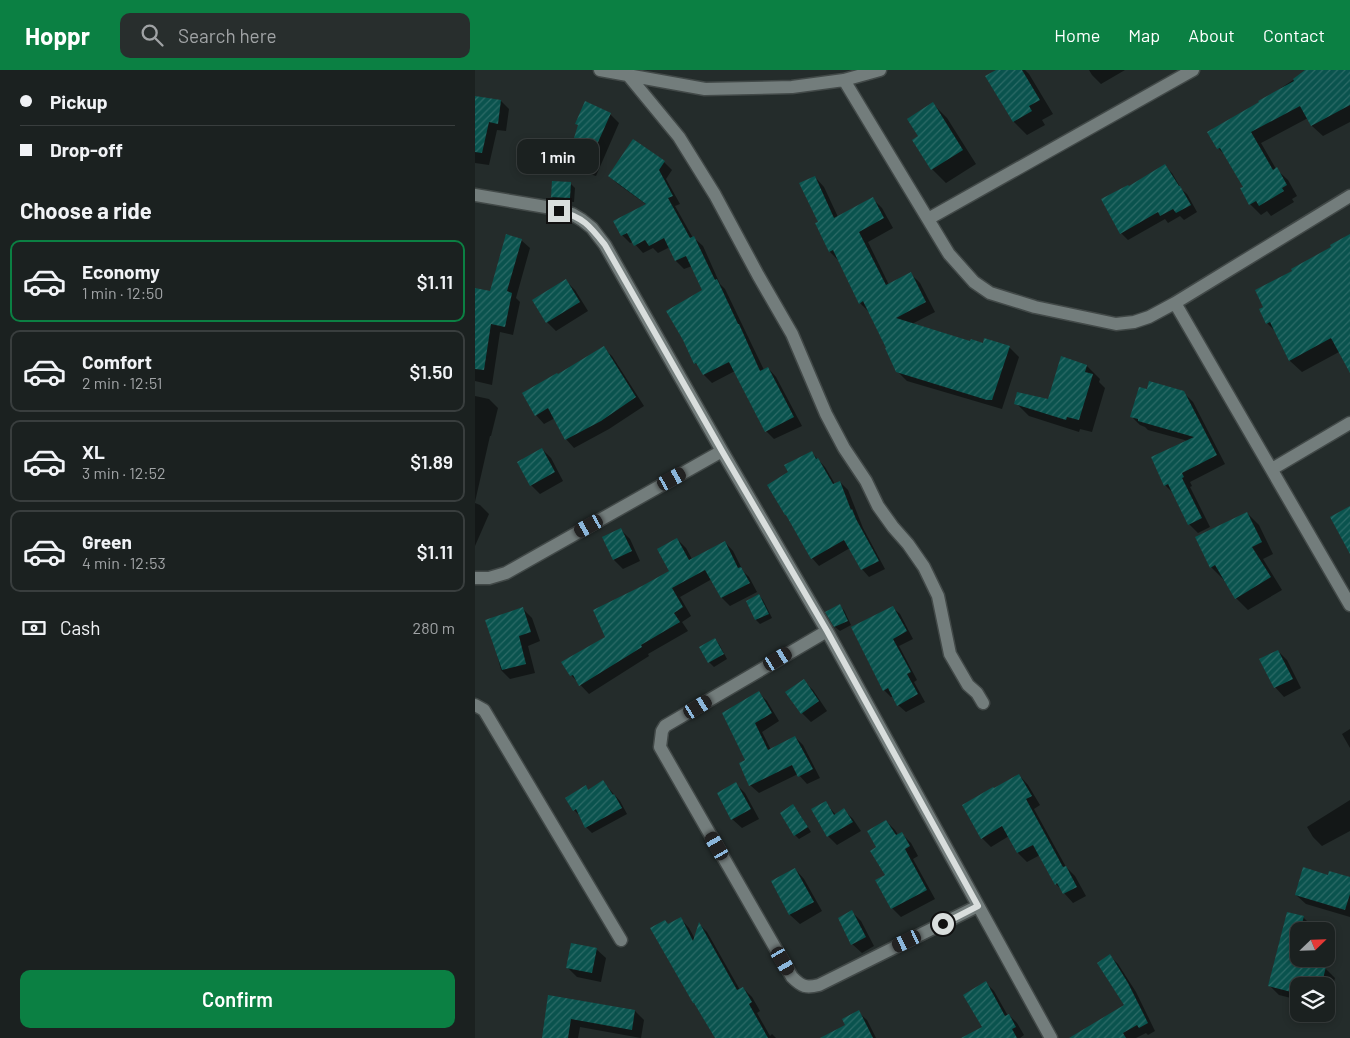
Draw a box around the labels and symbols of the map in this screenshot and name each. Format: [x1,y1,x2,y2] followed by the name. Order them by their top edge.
[518,138,600,174] callout: 1 min
[548,200,570,222] route end
[655,465,688,493] car
[572,512,605,540] car
[761,645,794,673] car
[681,693,714,721] car
[703,829,730,863] car
[932,913,954,935] route start
[1290,922,1335,968] north arrow
[890,928,923,954] car
[769,944,796,978] car

